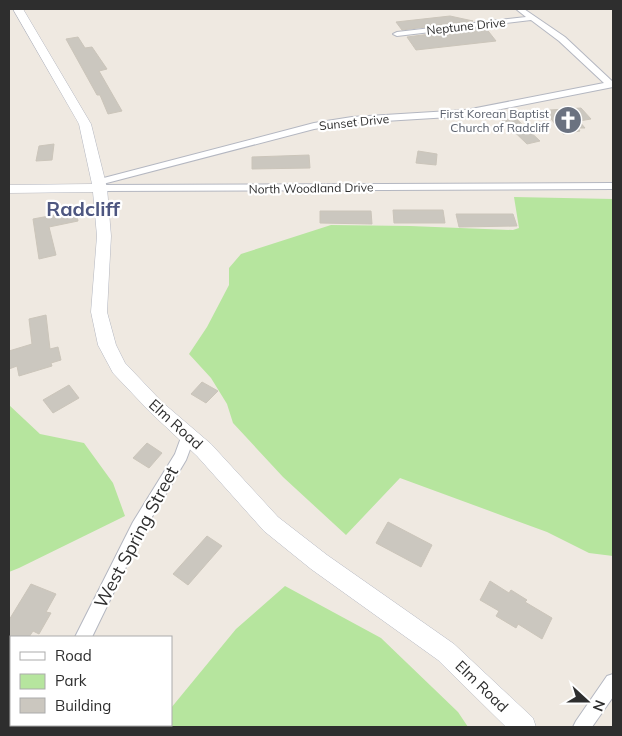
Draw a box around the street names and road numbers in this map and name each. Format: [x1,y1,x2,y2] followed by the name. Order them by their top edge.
[426,14,506,38] street label: Neptune Drive
[318,111,390,133] street label: Sunset Drive
[248,179,374,197] street label: North Woodland Drive
[145,395,207,453] street label: Elm Road
[89,462,183,612] street label: West Spring Street
[452,656,512,716] street label: Elm Road

